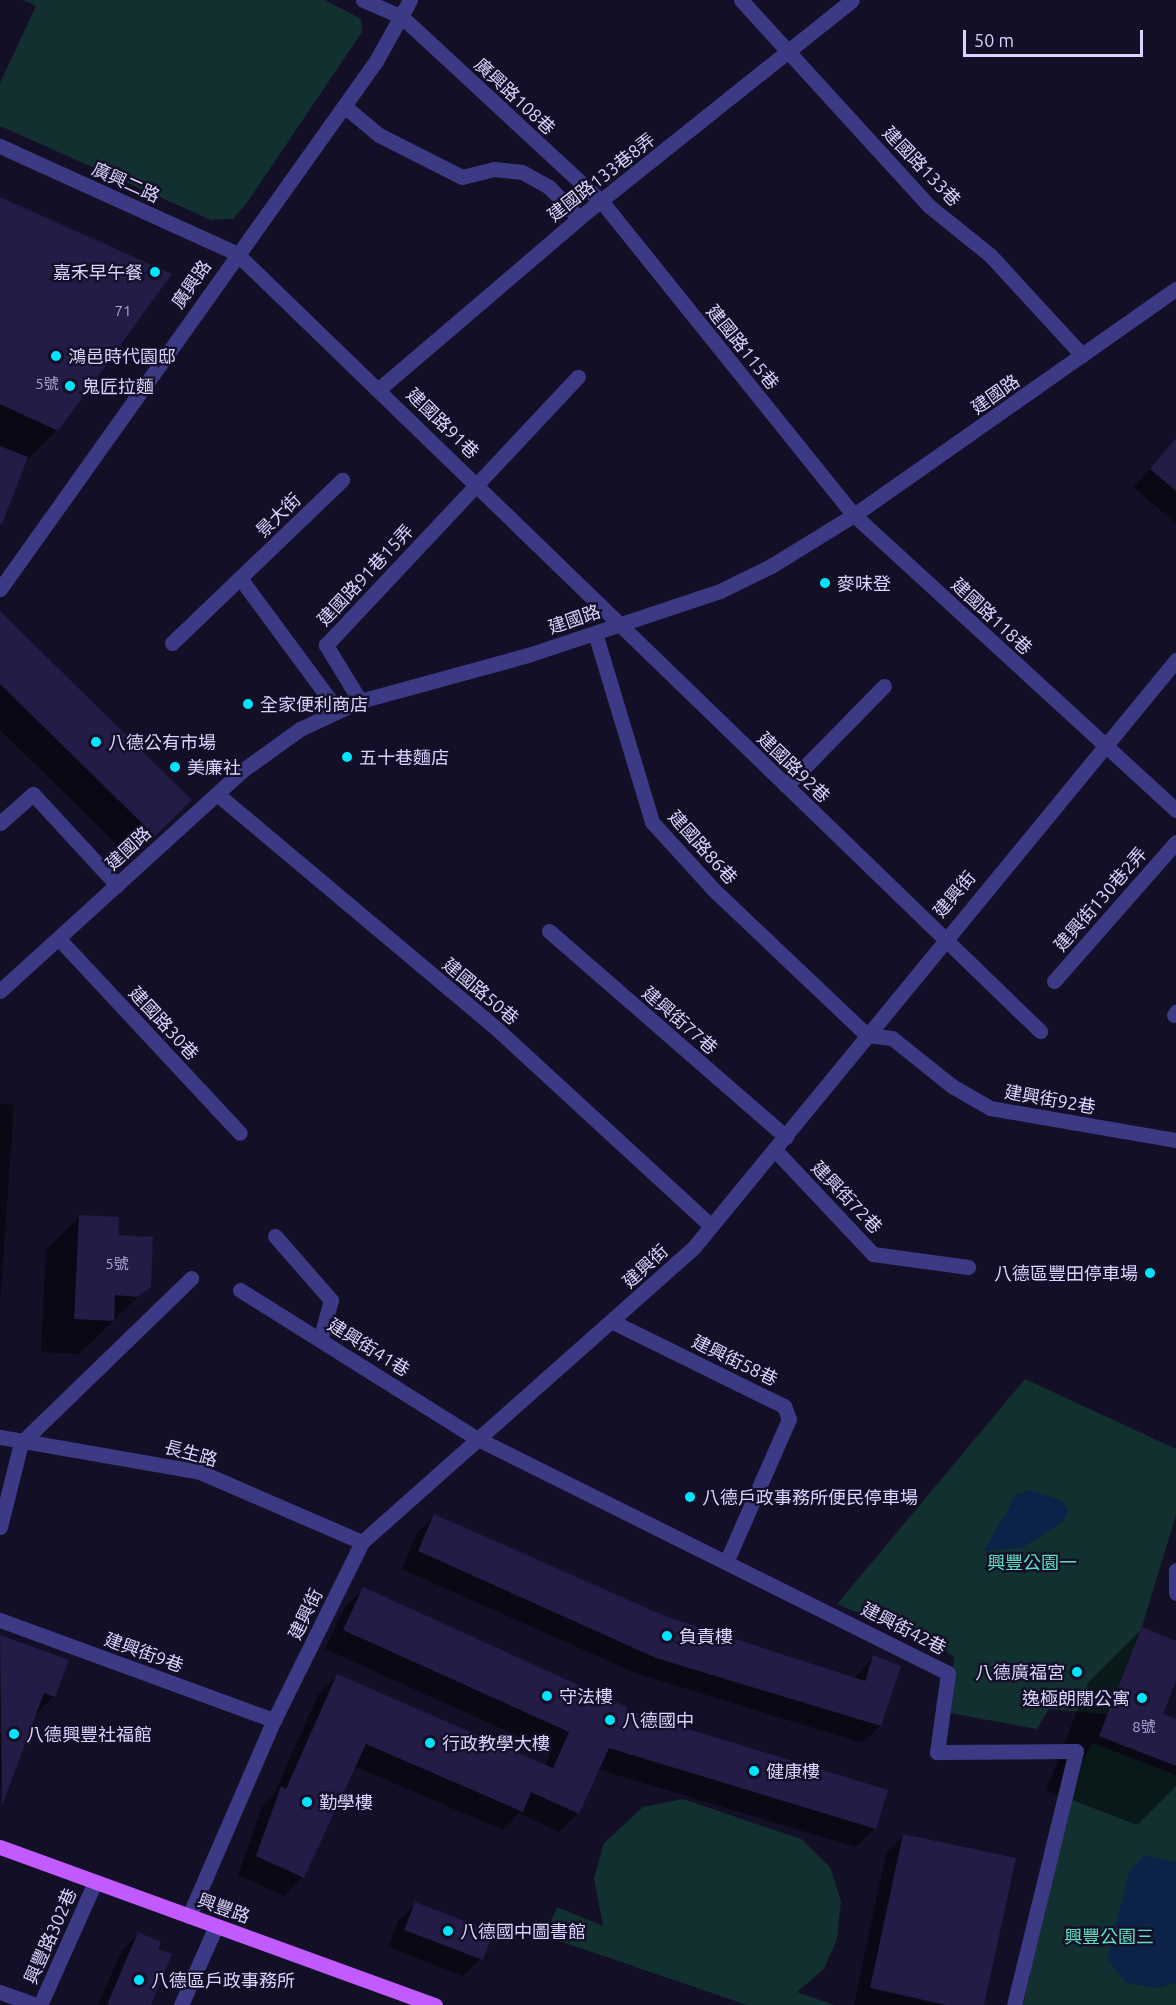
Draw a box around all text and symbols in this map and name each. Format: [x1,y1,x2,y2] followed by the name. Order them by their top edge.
[966,18,1146,56] scale bar
[974,30,1014,50] text: 50 m
[470,53,560,139] street label: 廣興路108巷
[879,122,965,210] street label: 建國路133巷
[543,128,659,226] street label: 建國路133巷8弄
[89,157,163,207] street label: 廣興二路
[167,256,215,312] street label: 廣興路
[53,261,143,283] place label: 嘉禾早午餐
[148,265,162,279] marker: 嘉禾早午餐
[702,300,784,394] street label: 建國路115巷
[115,302,131,320] house number: 71
[68,345,176,367] place label: 鴻邑時代園邸
[49,349,63,363] marker: 鴻邑時代園邸
[967,370,1023,418] street label: 建國路
[35,375,59,393] house number: 5號
[82,375,154,397] place label: 鬼匠拉麵
[63,379,77,393] marker: 鬼匠拉麵
[402,383,484,463] street label: 建國路91巷
[251,488,305,542] street label: 景大街
[313,520,417,630] street label: 建國路91巷15弄
[837,572,891,594] place label: 麥味登
[947,573,1037,659] street label: 建國路118巷
[818,576,832,590] marker: 麥味登
[545,600,603,638] street label: 建國路
[260,693,368,715] place label: 全家便利商店
[241,697,255,711] marker: 全家便利商店
[753,727,835,807] street label: 建國路92巷
[108,731,216,753] place label: 八德公有市場
[89,735,103,749] marker: 八德公有市場
[359,746,449,768] place label: 五十巷麵店
[340,750,354,764] marker: 五十巷麵店
[187,756,241,778] place label: 美廉社
[168,760,182,774] marker: 美廉社
[664,805,742,889] street label: 建國路86巷
[101,822,155,874] street label: 建國路
[1049,843,1151,955] street label: 建興街130巷2弄
[928,866,980,922] street label: 建興街
[439,953,523,1029] street label: 建國路50巷
[125,982,203,1064] street label: 建國路30巷
[638,982,722,1058] street label: 建興街77巷
[1003,1080,1097,1118] street label: 建興街92巷
[807,1156,887,1238] street label: 建興街72巷
[618,1240,672,1292] street label: 建興街
[105,1255,129,1273] house number: 5號
[994,1262,1138,1284] place label: 八德區豐田停車場
[1143,1266,1157,1280] marker: 八德區豐田停車場
[324,1313,414,1381] street label: 建興街41巷
[689,1330,781,1390] street label: 建興街58巷
[162,1436,220,1470] street label: 長生路
[702,1486,918,1508] place label: 八德戶政事務所便民停車場
[683,1490,697,1504] marker: 八德戶政事務所便民停車場
[987,1551,1077,1573] park label: 興豐公園一
[283,1585,327,1643] street label: 建興街
[858,1597,950,1659] street label: 建興街42巷
[679,1625,733,1647] place label: 負責樓
[102,1628,186,1676] street label: 建興街9巷
[660,1629,674,1643] marker: 負責樓
[975,1661,1065,1683] place label: 八德廣福宮
[1070,1665,1084,1679] marker: 八德廣福宮
[559,1685,613,1707] place label: 守法樓
[1022,1687,1130,1709] place label: 逸極朗闊公寓
[540,1689,554,1703] marker: 守法樓
[1135,1691,1149,1705] marker: 逸極朗闊公寓
[622,1709,694,1731] place label: 八德國中
[603,1713,617,1727] marker: 八德國中
[1132,1718,1156,1736] house number: 8號
[26,1723,152,1745] place label: 八德興豐社福館
[7,1727,21,1741] marker: 八德興豐社福館
[442,1732,550,1754] place label: 行政教學大樓
[423,1736,437,1750] marker: 行政教學大樓
[766,1760,820,1782] place label: 健康樓
[747,1764,761,1778] marker: 健康樓
[319,1791,373,1813] place label: 勤學樓
[300,1795,314,1809] marker: 勤學樓
[19,1885,81,1987] street label: 興豐路302巷
[195,1889,253,1927] street label: 興豐路
[460,1920,586,1942] place label: 八德國中圖書館
[441,1924,455,1938] marker: 八德國中圖書館
[1064,1925,1154,1947] park label: 興豐公園三
[151,1969,295,1991] place label: 八德區戶政事務所
[132,1973,146,1987] marker: 八德區戶政事務所

